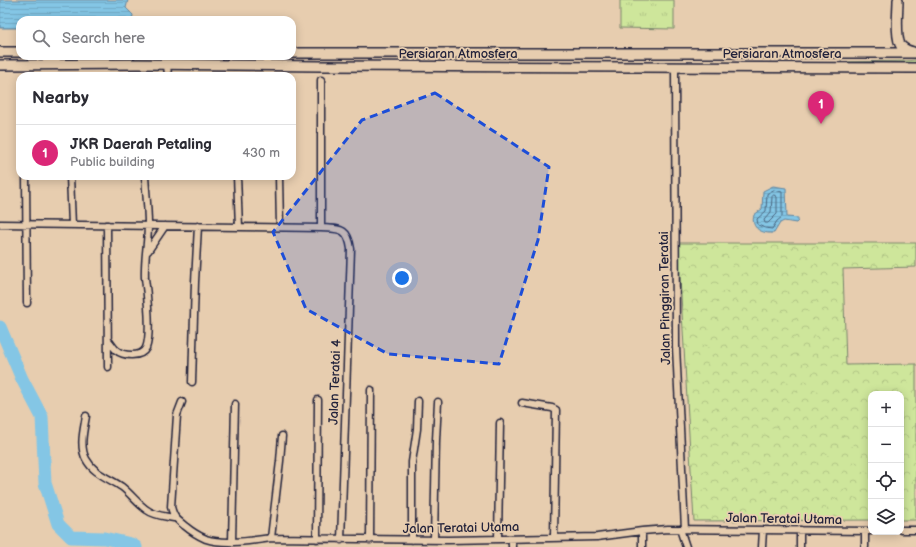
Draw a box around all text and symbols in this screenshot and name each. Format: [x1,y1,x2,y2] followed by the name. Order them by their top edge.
[16,16,296,60] search box
[30,27,52,49] icon: search
[62,29,145,48] text: Search here
[398,46,518,62] street label: Persiaran Atmosfera
[722,46,842,62] street label: Persiaran Atmosfera
[32,88,89,108] text: Nearby
[808,91,834,124] pin: 1
[70,135,212,154] text: JKR Daerah Petaling
[42,145,48,161] text: 1
[242,145,280,161] text: 430 m
[70,154,155,170] text: Public building
[656,231,674,365] street label: Jalan Pinggiran Teratai
[392,268,412,288] your location
[326,339,344,425] street label: Jalan Teratai 4
[868,391,904,535] map controls
[868,391,904,427] button: +
[868,427,904,463] button: −
[868,463,904,499] button: locate
[868,499,904,535] button: layers
[726,510,842,528] street label: Jalan Teratai Utama
[403,519,519,537] street label: Jalan Teratai Utama

